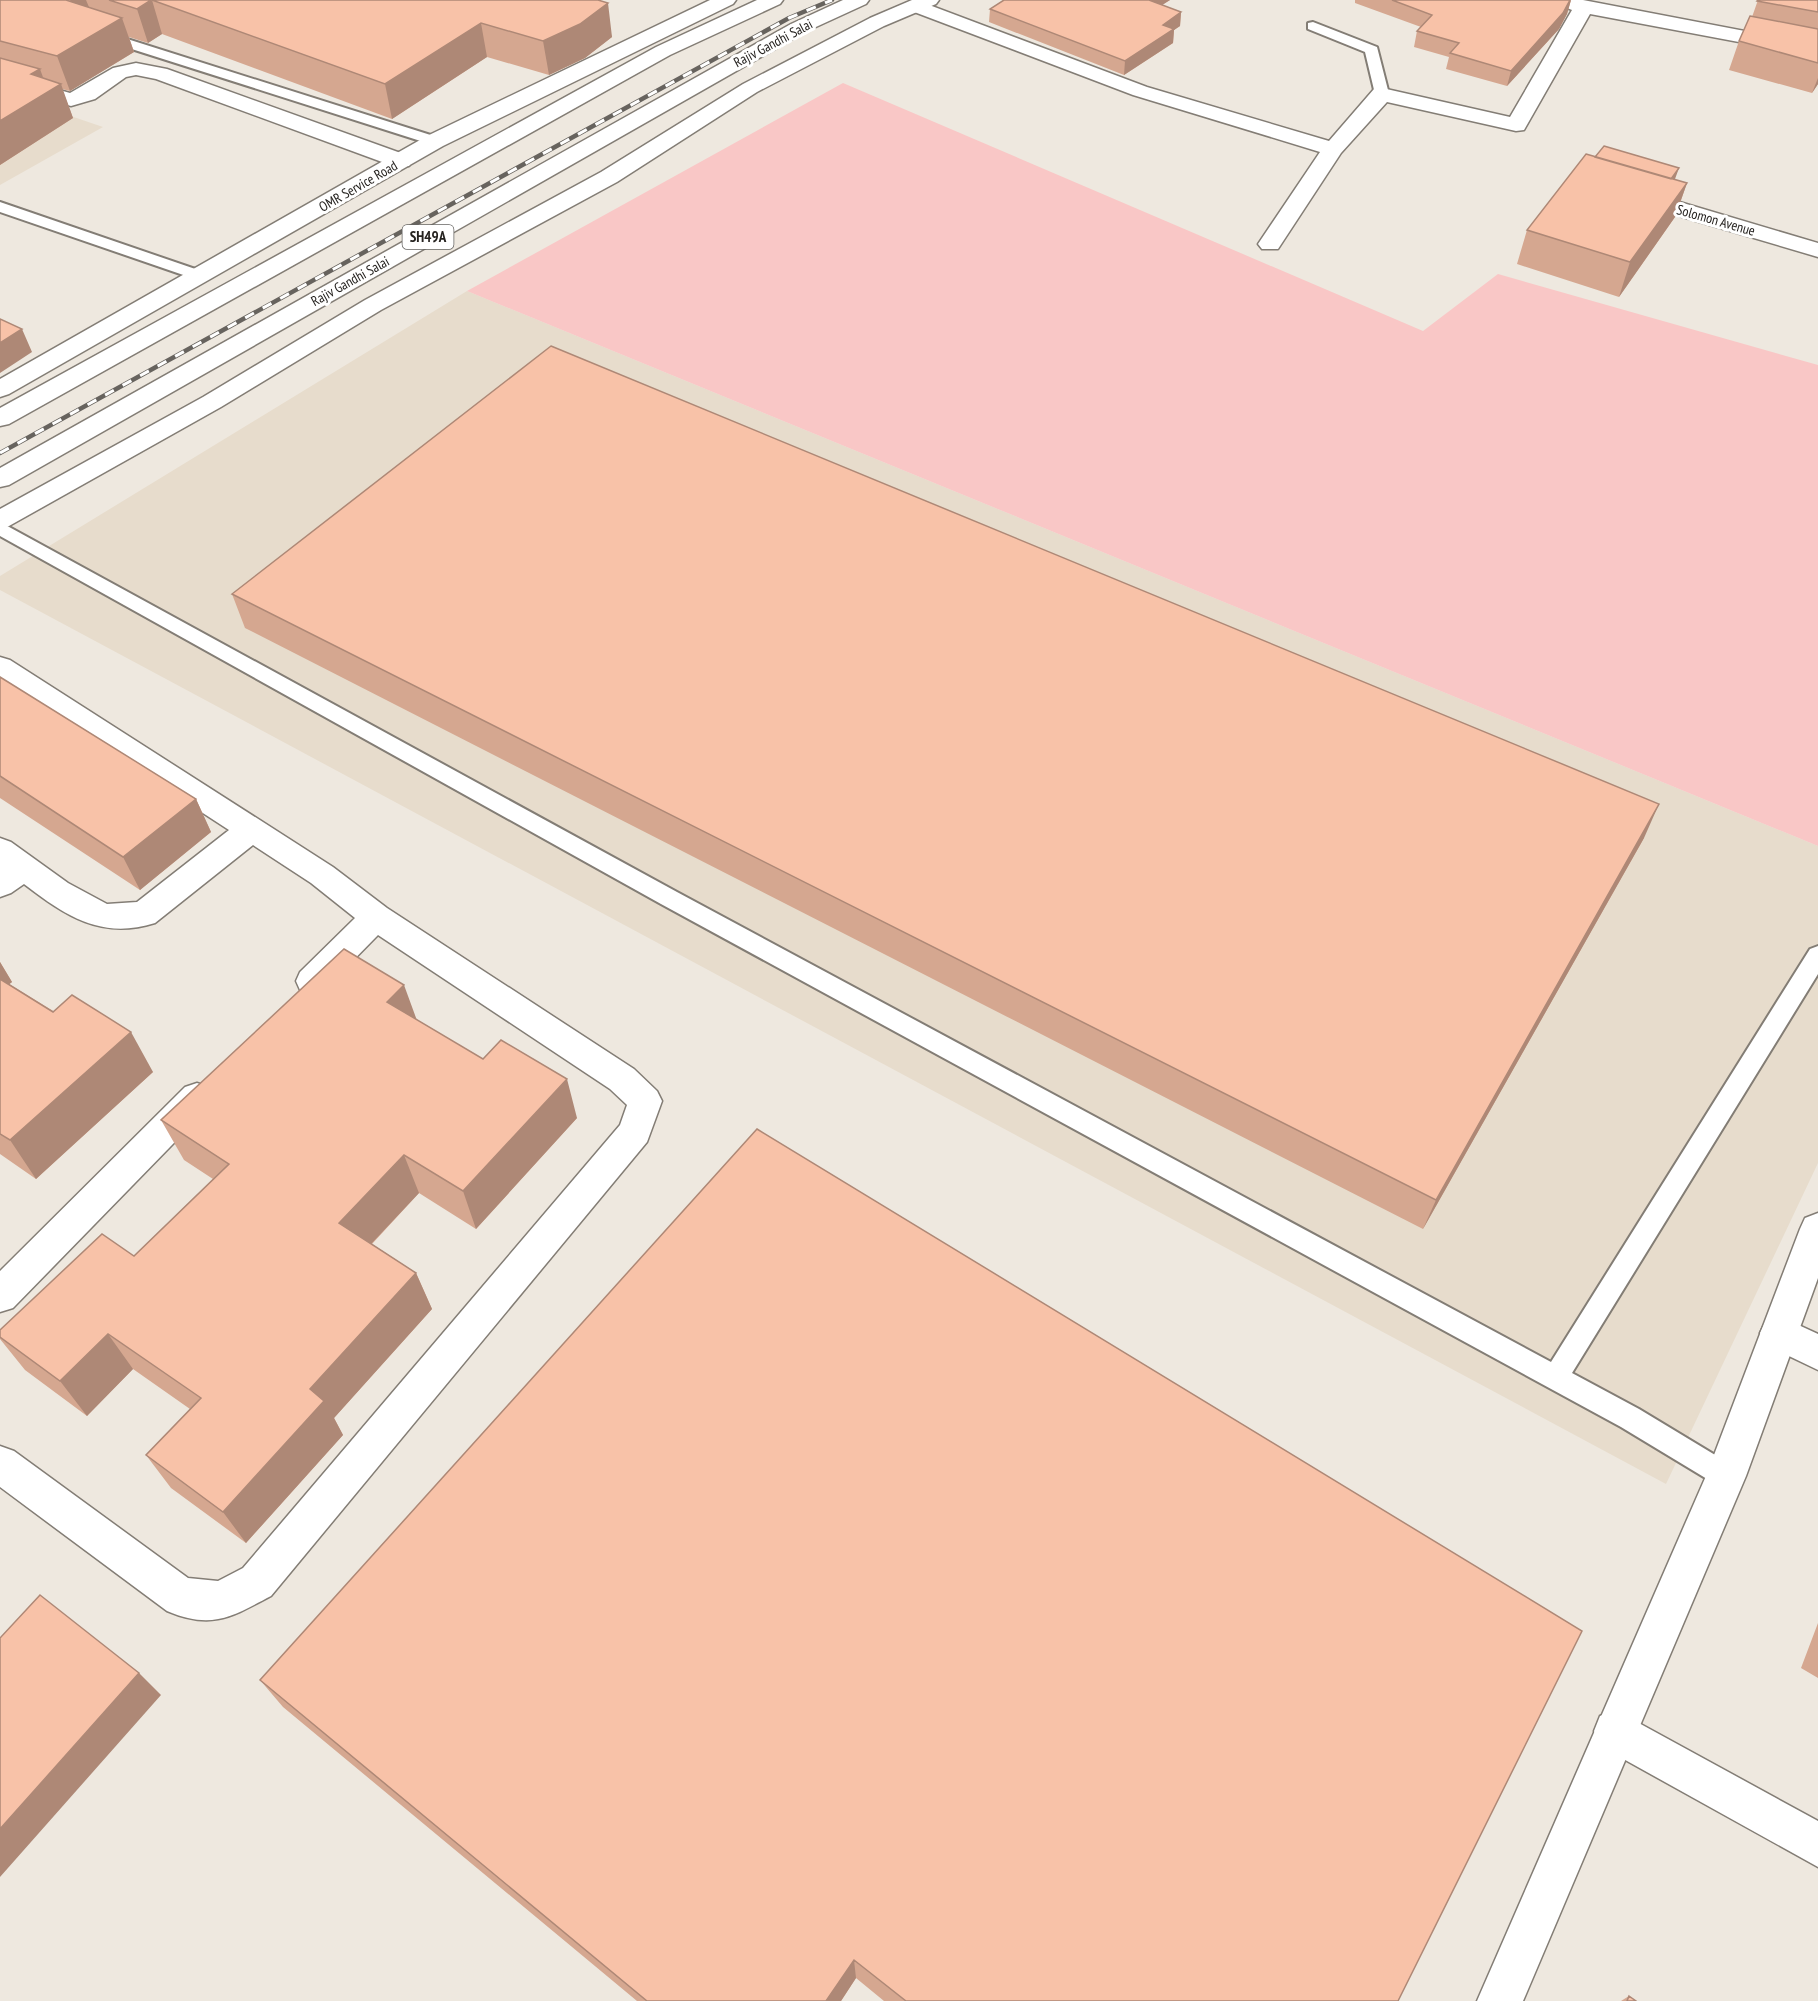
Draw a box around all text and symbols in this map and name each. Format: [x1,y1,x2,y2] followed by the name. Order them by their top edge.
[730,15,816,71] street label: Rajiv Gandhi Salai
[315,156,401,216] street label: OMR Service Road
[1675,200,1757,240] street label: Solomon Avenue
[402,225,454,249] road number: SH49A
[308,252,392,310] street label: Rajiv Gandhi Salai

